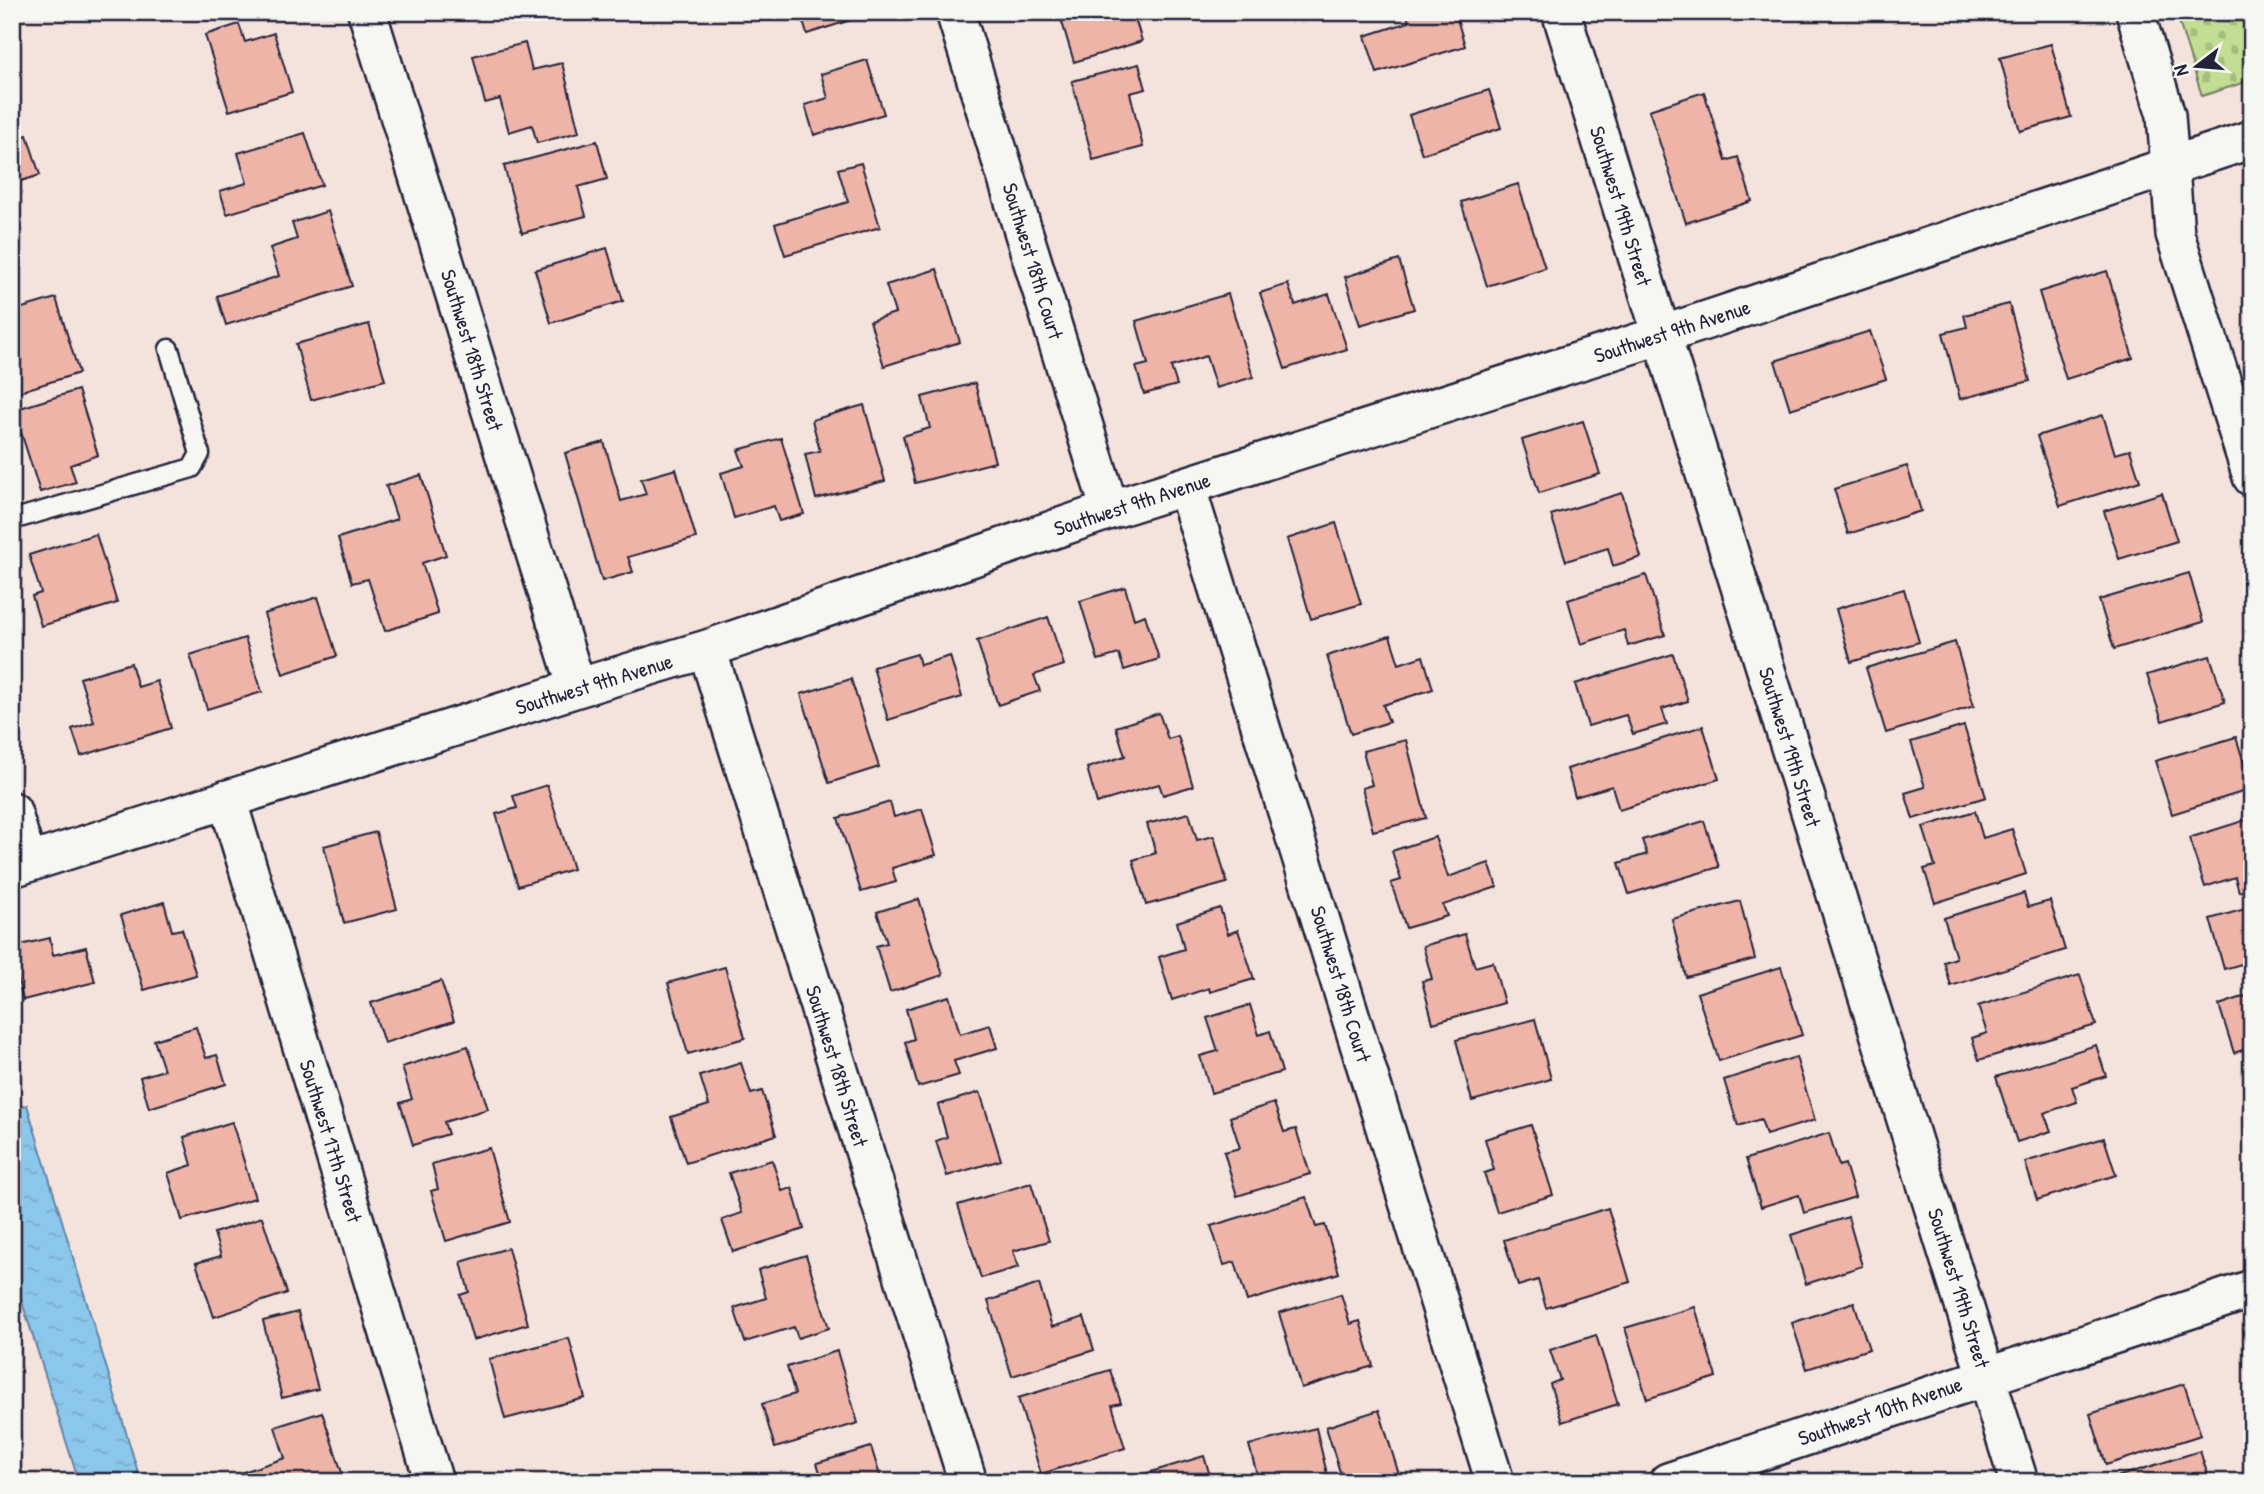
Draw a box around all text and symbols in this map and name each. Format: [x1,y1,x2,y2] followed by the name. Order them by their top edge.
[2162,32,2232,102] north arrow
[2167,62,2195,79] text: N
[1583,122,1659,290] street label: Southwest 19th Street
[995,179,1071,343] street label: Southwest 18th Court
[434,266,511,435] street label: Southwest 18th Street
[1590,292,1754,370] street label: Southwest 9th Avenue
[1050,465,1214,543] street label: Southwest 9th Avenue
[512,646,676,722] street label: Southwest 9th Avenue
[1752,663,1828,831] street label: Southwest 19th Street
[1303,902,1379,1066] street label: Southwest 18th Court
[799,982,876,1151] street label: Southwest 18th Street
[292,1056,370,1227] street label: Southwest 17th Street
[1921,1204,1997,1372] street label: Southwest 19th Street
[1794,1369,1966,1453] street label: Southwest 10th Avenue

